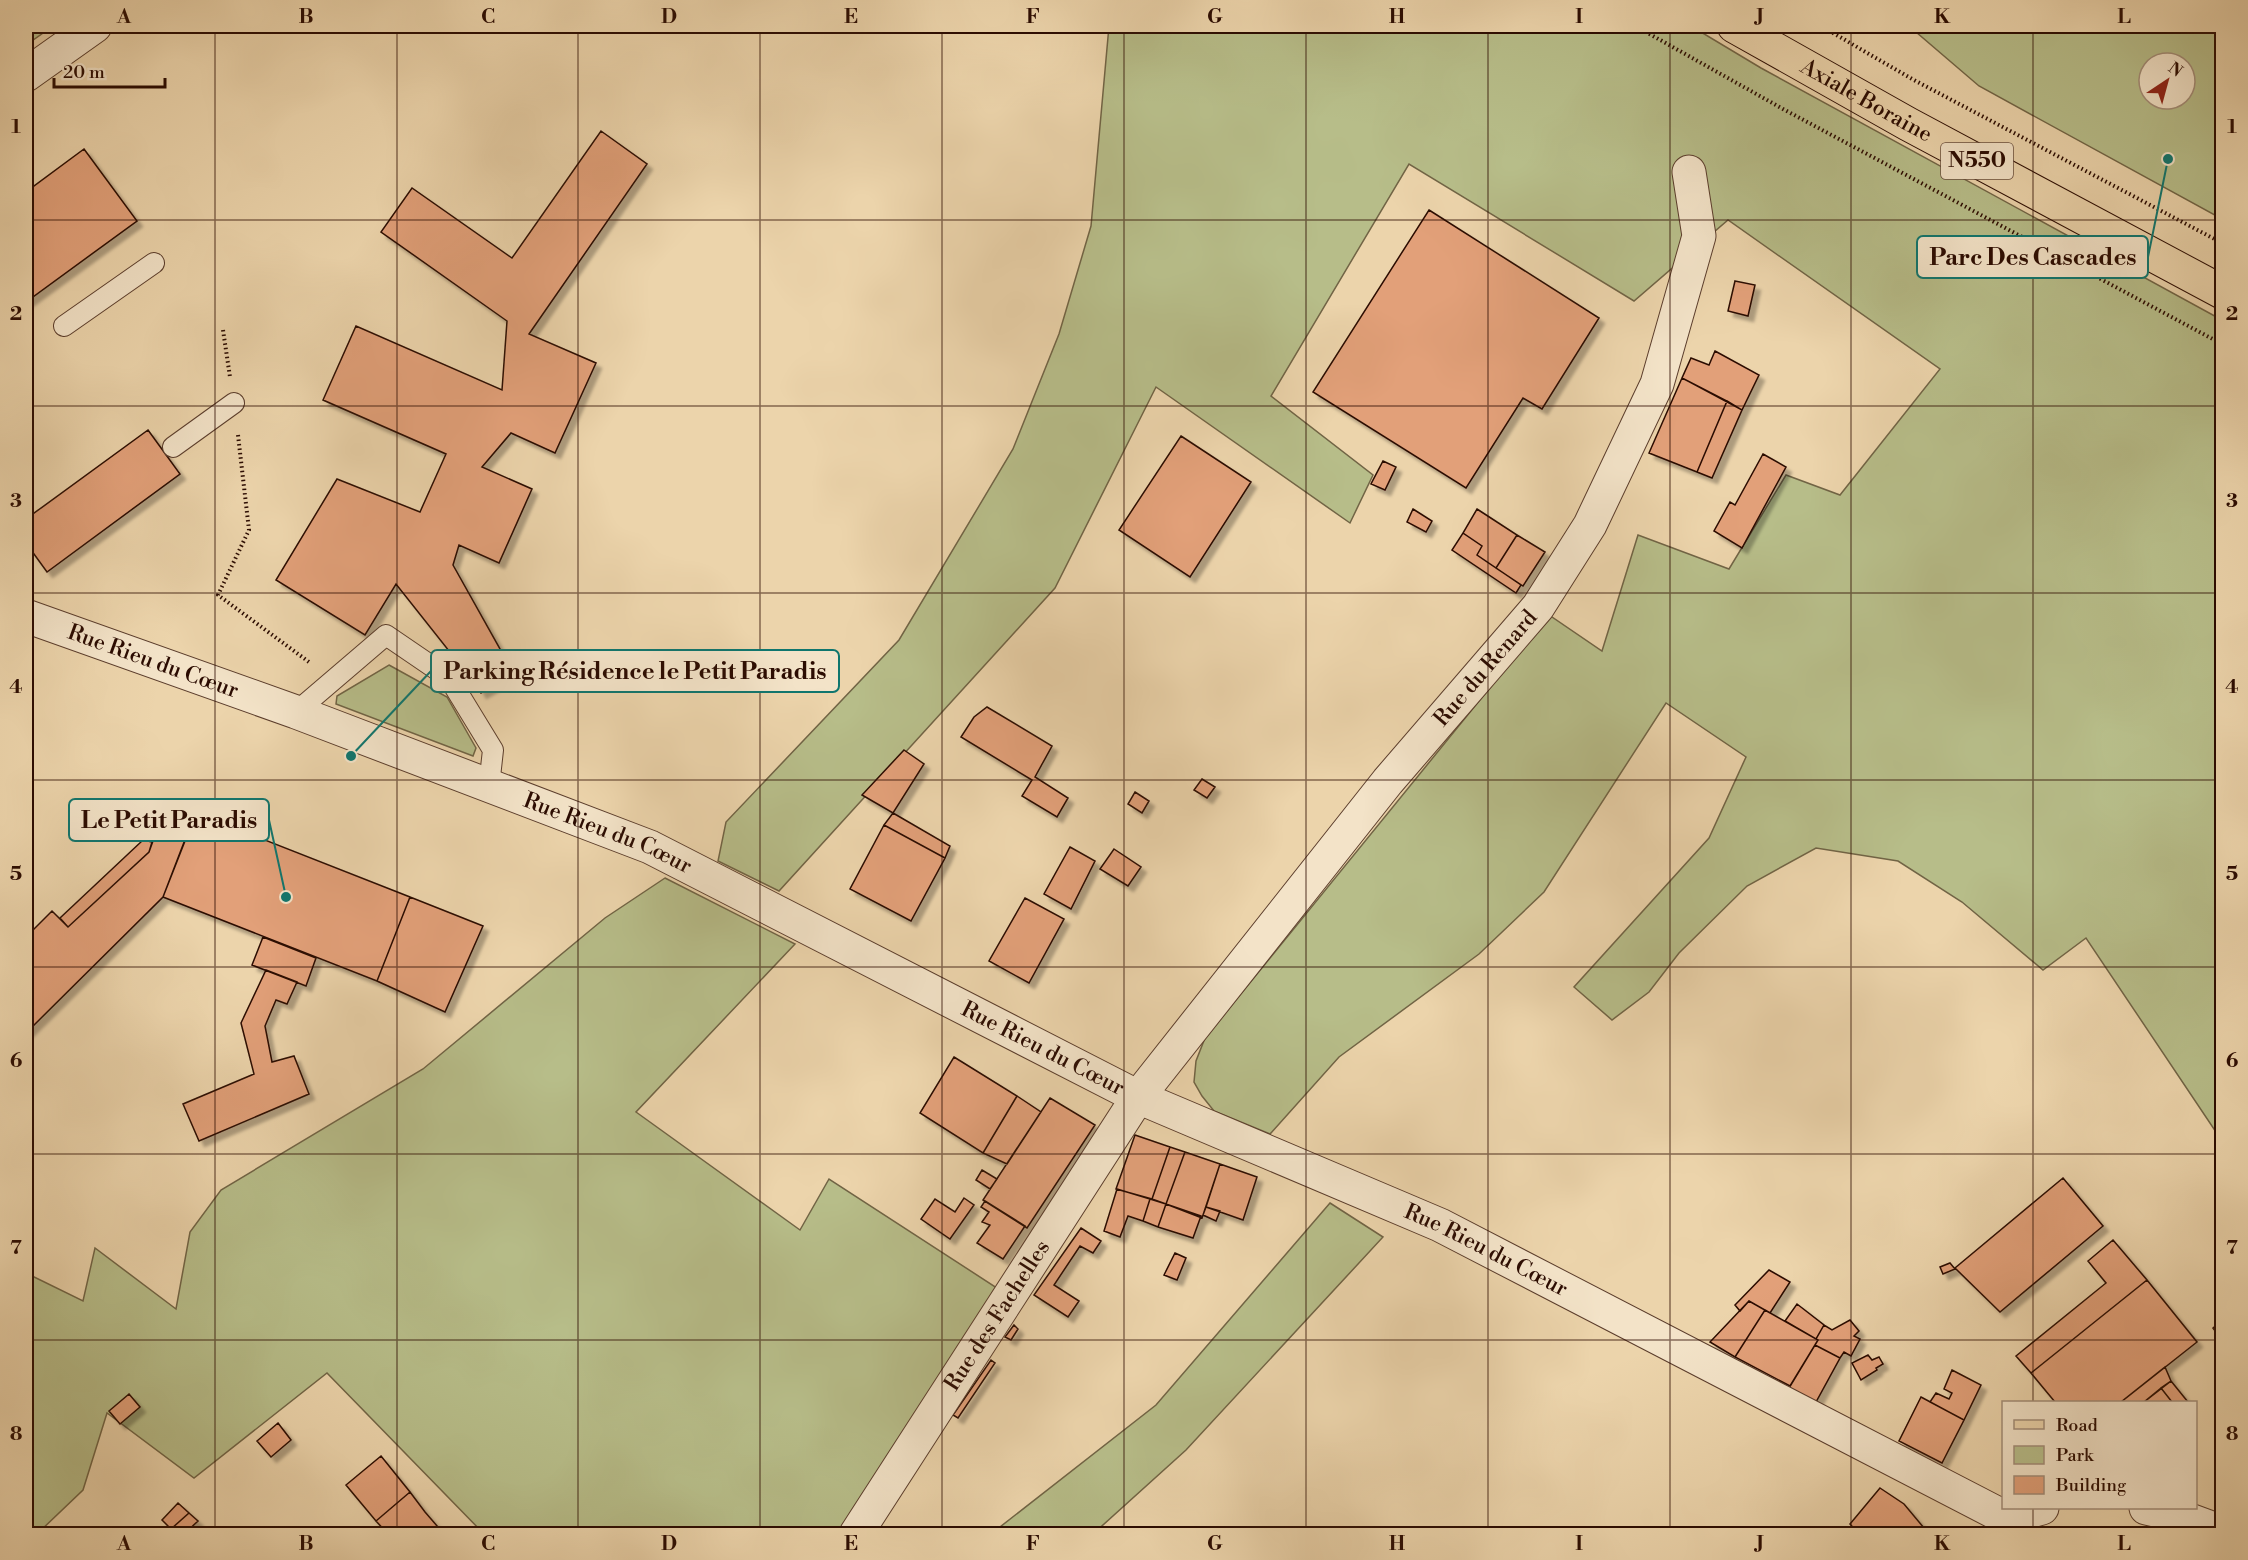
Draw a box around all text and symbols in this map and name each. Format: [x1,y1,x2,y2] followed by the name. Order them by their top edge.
[116,5,132,30] text: A
[298,5,314,30] text: B
[481,5,495,30] text: C
[661,5,677,30] text: D
[844,5,858,30] text: E
[1026,5,1040,30] text: F
[1207,5,1223,30] text: G
[1389,5,1406,30] text: H
[1575,5,1583,30] text: I
[1753,5,1764,30] text: J
[1934,5,1951,30] text: K
[2117,5,2131,30] text: L
[54,51,165,89] scale bar
[2137,51,2197,111] north arrow
[1795,52,1937,148] street label: Axiale Boraine
[2164,58,2187,82] text: N
[63,61,105,84] text: 20 m
[11,115,21,140] text: 1
[2227,115,2237,140] text: 1
[1941,143,2013,179] road number: N550
[1917,236,2148,278] callout: Parc Des Cascades
[1929,243,2137,273] text: Parc Des Cascades
[10,302,22,327] text: 2
[2226,302,2238,327] text: 2
[10,489,22,514] text: 3
[2226,489,2238,514] text: 3
[1428,604,1543,732] street label: Rue du Renard
[64,618,242,704] street label: Rue Rieu du Cœur
[431,650,839,692] callout: Parking Résidence le Petit Paradis
[443,657,827,687] text: Parking Résidence le Petit Paradis
[9,675,23,700] text: 4
[2225,675,2239,700] text: 4
[520,787,697,880] street label: Rue Rieu du Cœur
[69,799,269,841] callout: Le Petit Paradis
[81,806,257,836] text: Le Petit Paradis
[10,862,22,887] text: 5
[2226,862,2238,887] text: 5
[957,995,1129,1101] street label: Rue Rieu du Cœur
[10,1049,23,1074] text: 6
[2226,1049,2239,1074] text: 6
[1400,1198,1572,1302] street label: Rue Rieu du Cœur
[938,1235,1056,1396] street label: Rue des Fachelles
[10,1236,22,1261] text: 7
[2226,1236,2238,1261] text: 7
[2002,1401,2197,1509] legend
[2056,1414,2099,1437] text: Road
[10,1422,23,1447] text: 8
[2226,1422,2239,1447] text: 8
[2056,1444,2095,1467] text: Park
[2055,1474,2127,1497] text: Building
[116,1532,132,1557] text: A
[298,1532,314,1557] text: B
[481,1532,495,1557] text: C
[661,1532,677,1557] text: D
[844,1532,858,1557] text: E
[1026,1532,1040,1557] text: F
[1207,1532,1223,1557] text: G
[1389,1532,1406,1557] text: H
[1575,1532,1583,1557] text: I
[1753,1532,1764,1557] text: J
[1934,1532,1951,1557] text: K
[2117,1532,2131,1557] text: L

